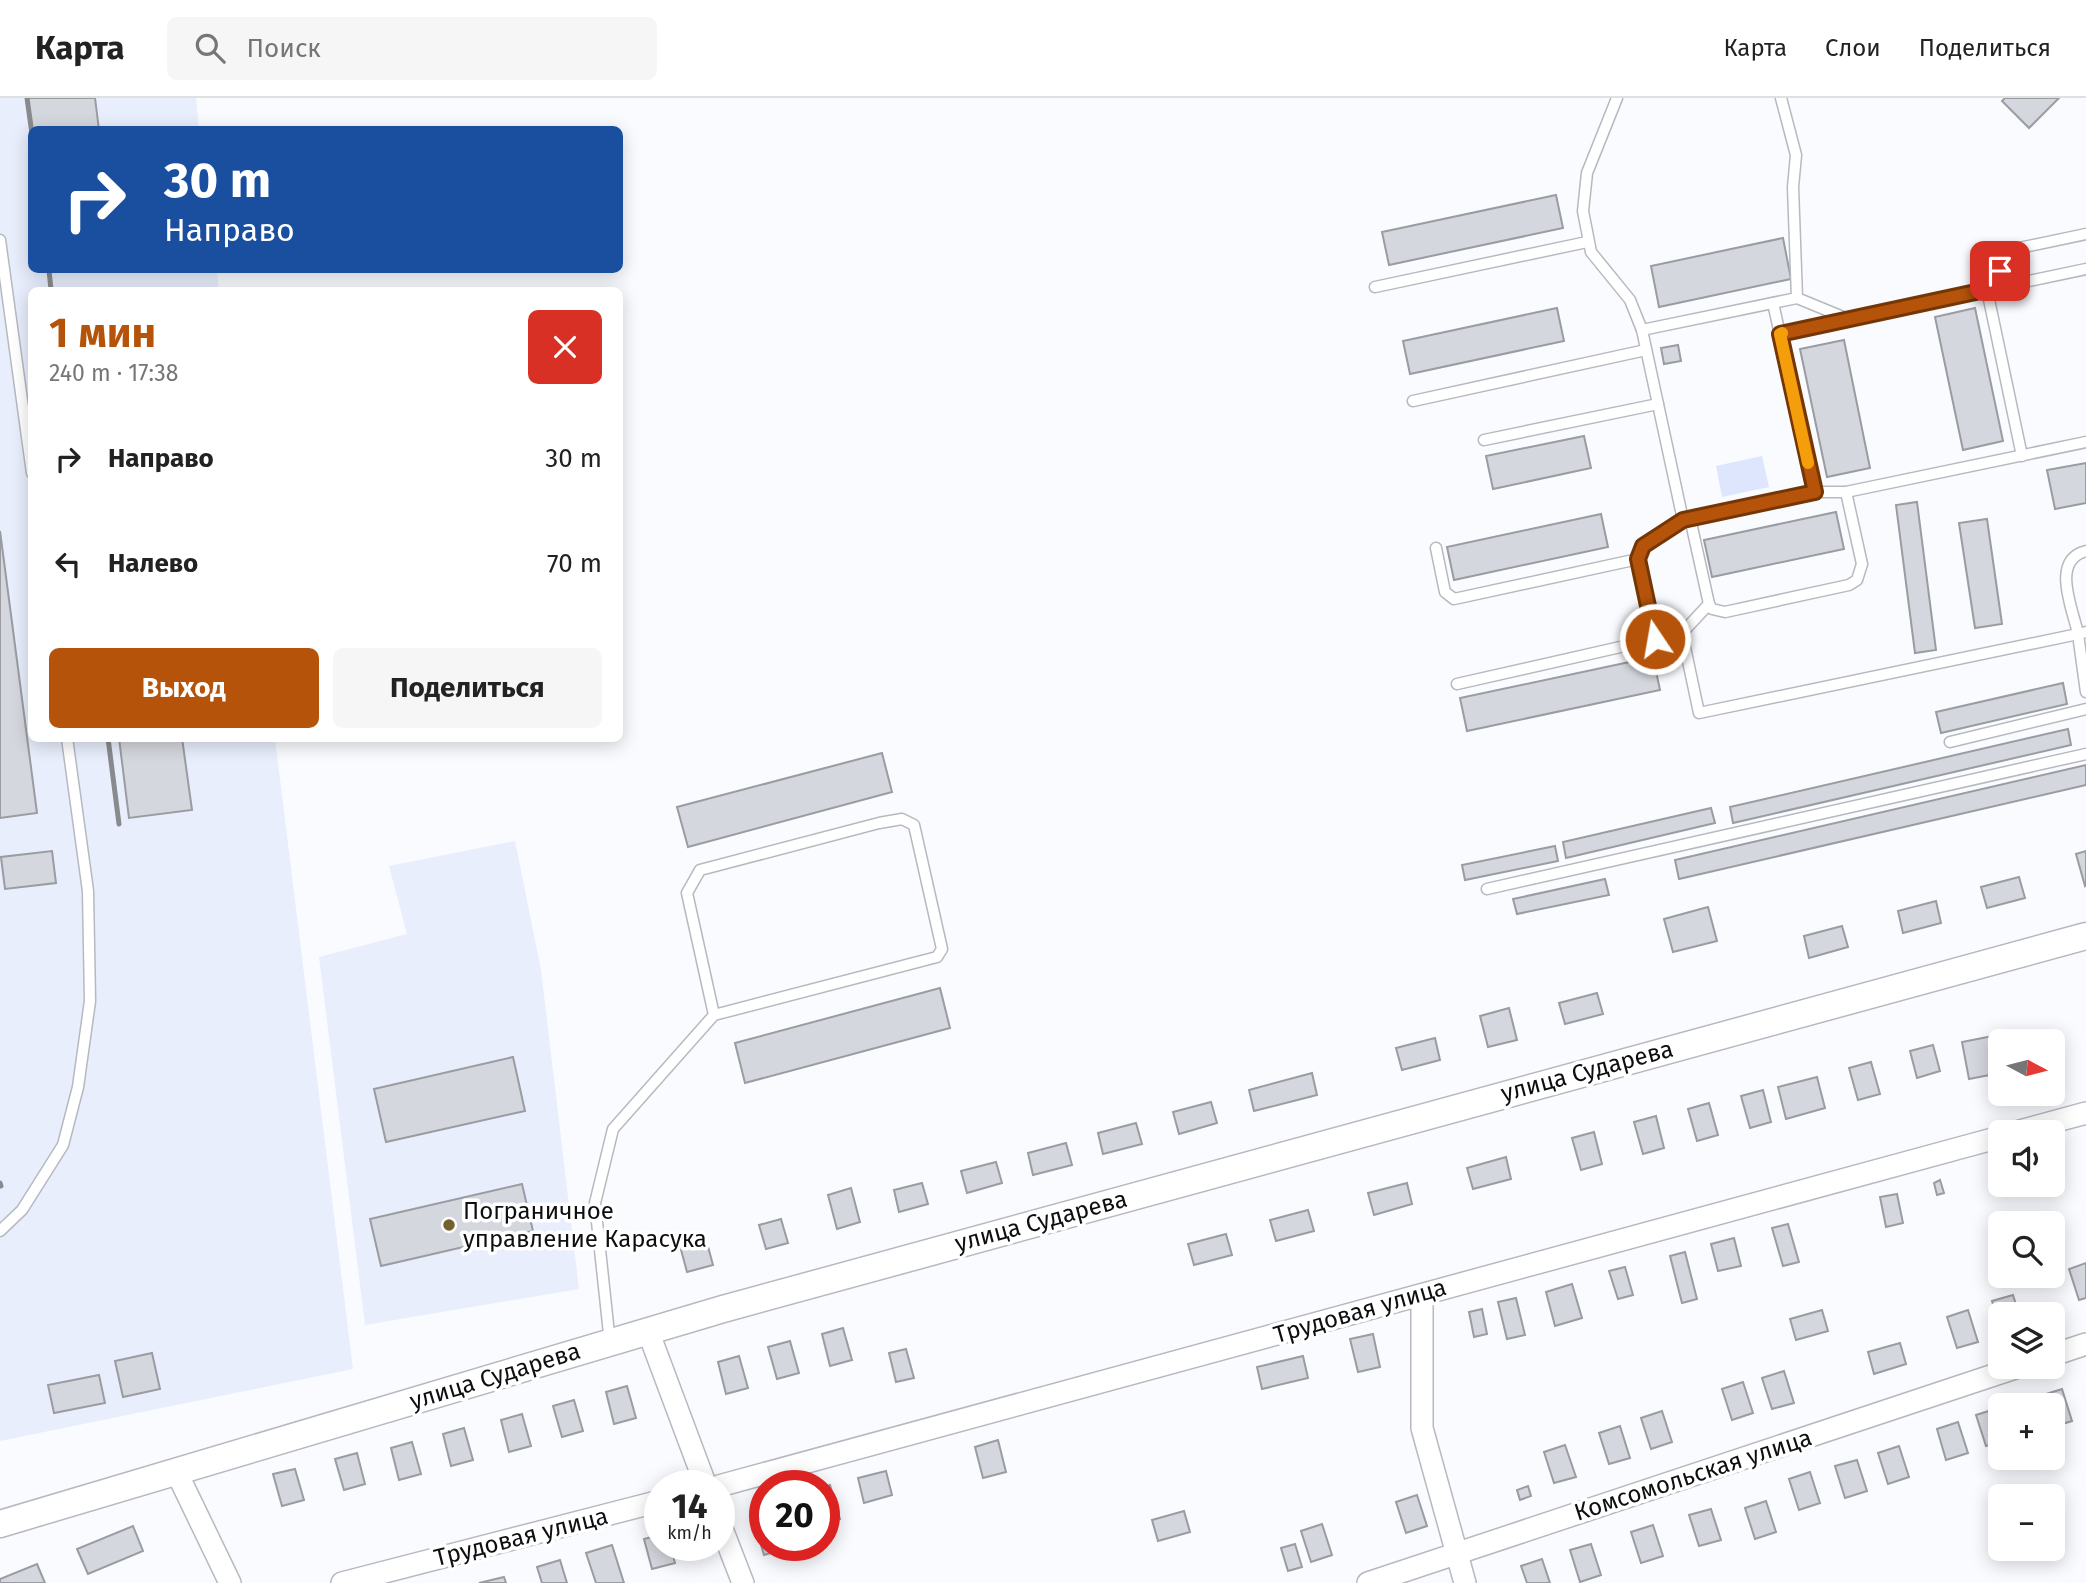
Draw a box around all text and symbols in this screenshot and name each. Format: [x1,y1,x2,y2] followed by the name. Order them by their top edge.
[167,17,657,80] search box
[35,28,125,68] text: Карта
[191,29,229,67] icon: search
[247,33,321,64] text: Поиск
[1723,34,1787,62] text: Карта
[1825,34,1881,62] text: Слои
[1919,34,2051,62] text: Поделиться
[164,151,271,210] text: 30 m
[49,154,140,245] icon: right
[164,211,295,249] text: Направо
[1970,241,2030,301] pin
[1981,252,2019,290] icon: arrive
[49,308,156,358] text: 1 мин
[528,310,602,384] button: close
[49,359,178,387] text: 240 m · 17:38
[49,440,87,478] icon: right
[108,443,214,474] text: Направо
[545,443,602,474] text: 30 m
[49,545,87,583] icon: left
[108,548,198,579] text: Налево
[547,548,602,579] text: 70 m
[1618,602,1692,676] position arrow
[49,648,319,728] button: Выход
[333,648,602,728] button: Поделиться
[1988,1029,2065,1106] north arrow
[1988,1029,2065,1561] map controls
[1498,1035,1676,1107] street label: улица Сударева
[1988,1120,2065,1197] button: sound
[952,1185,1130,1257] street label: улица Сударева
[463,1197,707,1253] place label: Пограничное управление Карасука
[1988,1211,2065,1288] button: search
[441,1217,457,1233] marker: Пограничное управление Карасука
[1270,1273,1450,1349] street label: Трудовая улица
[1988,1302,2065,1379] button: layers
[406,1337,584,1415] street label: улица Сударева
[1988,1393,2065,1470] button: +
[1571,1423,1815,1527] street label: Комсомольская улица
[749,1470,840,1561] speed limit sign: 20
[1988,1484,2065,1561] button: −
[671,1485,708,1527] text: 14
[431,1502,611,1572] street label: Трудовая улица
[667,1522,712,1544] text: km/h

